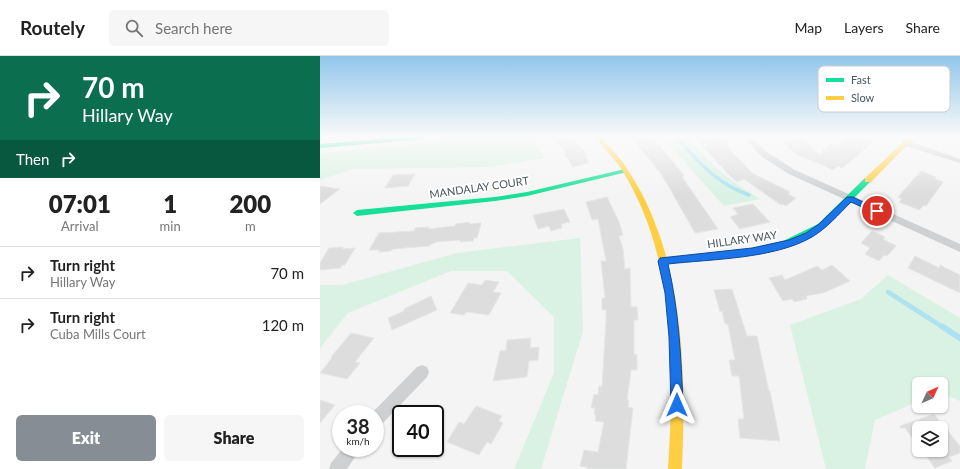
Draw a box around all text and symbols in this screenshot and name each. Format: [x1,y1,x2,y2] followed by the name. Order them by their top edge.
[109,10,389,46] search box
[20,16,85,39] text: Routely
[123,17,145,39] icon: search
[155,19,232,37] text: Search here
[794,19,822,36] text: Map
[844,19,884,36] text: Layers
[906,19,940,36] text: Share
[818,66,950,112] legend
[82,70,145,104] text: 70 m
[16,72,68,124] icon: right
[851,73,871,86] text: Fast
[851,91,875,104] text: Slow
[82,104,173,126] text: Hillary Way
[57,148,79,170] icon: right
[16,150,49,168] text: Then
[428,174,530,200] street label: MANDALAY COURT
[49,189,111,218] text: 07:01
[163,189,177,218] text: 1
[229,189,271,218] text: 200
[860,194,894,228] pin
[866,200,888,222] icon: arrive
[61,218,99,234] text: Arrival
[160,218,181,234] text: min
[245,218,256,234] text: m
[706,228,778,250] street label: HILLARY WAY
[50,256,115,274] text: Turn right
[16,262,38,284] icon: right
[270,264,304,282] text: 70 m
[50,274,116,290] text: Hillary Way
[50,308,115,326] text: Turn right
[16,314,38,336] icon: right
[262,316,304,334] text: 120 m
[50,326,146,342] text: Cuba Mills Court
[912,377,948,413] north arrow
[912,377,948,457] map controls
[656,384,698,426] position arrow
[392,405,444,457] speed limit sign: 40
[346,414,370,438] text: 38
[16,415,156,461] button: Exit
[164,415,304,461] button: Share
[912,421,948,457] button: layers
[346,435,370,447] text: km/h

